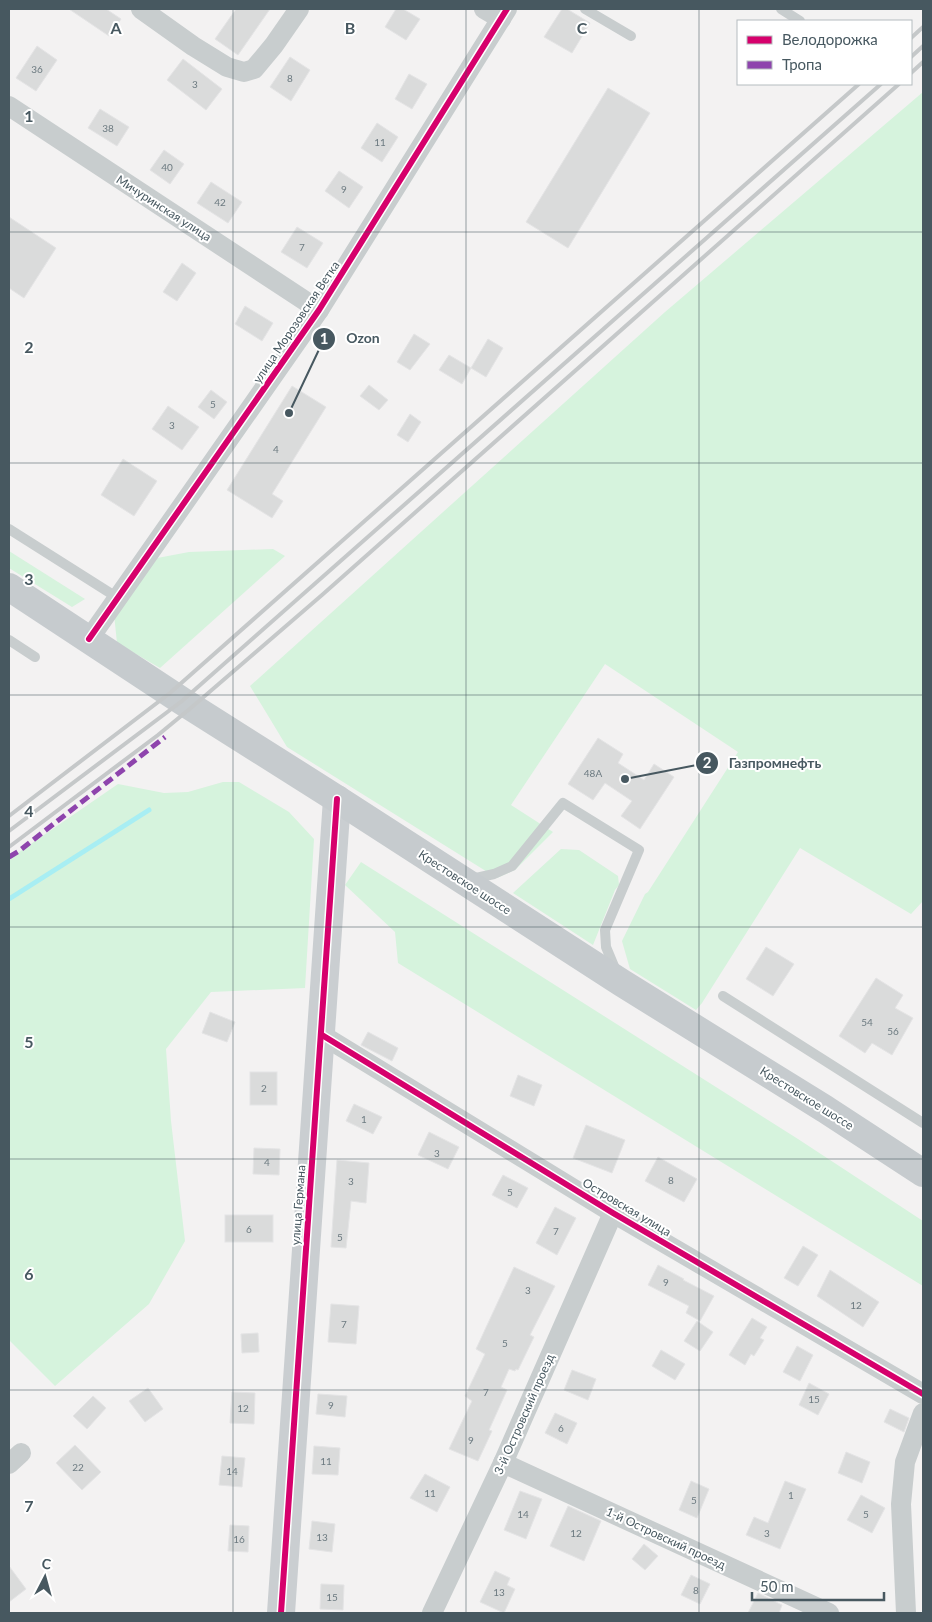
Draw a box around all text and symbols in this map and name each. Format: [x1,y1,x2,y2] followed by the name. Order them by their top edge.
[109,18,122,37] text: A
[345,18,355,37] text: B
[577,18,588,37] text: C
[737,20,912,85] legend
[782,30,878,48] text: Велодорожка
[782,55,822,73] text: Тропа
[31,63,43,75] house number: 36
[287,72,293,84] house number: 8
[192,78,198,90] house number: 3
[24,106,34,125] text: 1
[102,122,114,134] house number: 38
[374,136,386,148] house number: 11
[161,161,173,173] house number: 40
[114,172,214,244] street label: Мичуринская улица
[341,183,347,195] house number: 9
[214,196,226,208] house number: 42
[299,241,305,253] house number: 7
[249,258,343,386] street label: улица Морозовская Ветка
[311,324,390,353] callout: Ozon
[320,329,328,347] text: 1
[346,329,380,346] text: Ozon
[24,337,34,356] text: 2
[210,398,216,410] house number: 5
[169,419,175,431] house number: 3
[273,443,279,455] house number: 4
[24,569,34,588] text: 3
[694,748,832,777] callout: Газпромнефть
[703,753,712,771] text: 2
[729,754,821,771] text: Газпромнефть
[584,767,602,779] house number: 48А
[24,801,34,820] text: 4
[416,846,514,918] street label: Крестовское шоссе
[861,1016,873,1028] house number: 54
[887,1025,899,1037] house number: 56
[24,1032,34,1051] text: 5
[757,1063,857,1133] street label: Крестовское шоссе
[261,1082,267,1094] house number: 2
[361,1113,367,1125] house number: 1
[434,1147,440,1159] house number: 3
[264,1156,270,1168] house number: 4
[288,1164,308,1246] street label: улица Германа
[668,1174,674,1186] house number: 8
[348,1175,354,1187] house number: 3
[580,1175,674,1239] street label: Островская улица
[507,1186,513,1198] house number: 5
[246,1223,252,1235] house number: 6
[553,1225,559,1237] house number: 7
[337,1231,343,1243] house number: 5
[24,1264,34,1283] text: 6
[663,1276,669,1288] house number: 9
[525,1284,531,1296] house number: 3
[850,1299,862,1311] house number: 12
[341,1318,347,1330] house number: 7
[502,1337,508,1349] house number: 5
[491,1351,558,1477] street label: 3-й Островский проезд
[483,1386,489,1398] house number: 7
[808,1393,820,1405] house number: 15
[328,1399,334,1411] house number: 9
[237,1402,249,1414] house number: 12
[558,1422,564,1434] house number: 6
[468,1434,474,1446] house number: 9
[320,1455,332,1467] house number: 11
[72,1461,84,1473] house number: 22
[226,1465,238,1477] house number: 14
[424,1487,436,1499] house number: 11
[788,1489,794,1501] house number: 1
[691,1494,697,1506] house number: 5
[24,1496,34,1515] text: 7
[604,1504,729,1573] street label: 1-й Островский проезд
[517,1508,529,1520] house number: 14
[863,1508,869,1520] house number: 5
[570,1527,582,1539] house number: 12
[764,1527,770,1539] house number: 3
[316,1531,328,1543] house number: 13
[233,1533,245,1545] house number: 16
[20,1552,70,1602] north arrow
[41,1555,53,1573] text: С
[752,1570,884,1602] scale bar
[760,1577,794,1595] text: 50 m
[693,1584,699,1596] house number: 8
[493,1586,505,1598] house number: 13
[326,1591,338,1603] house number: 15

